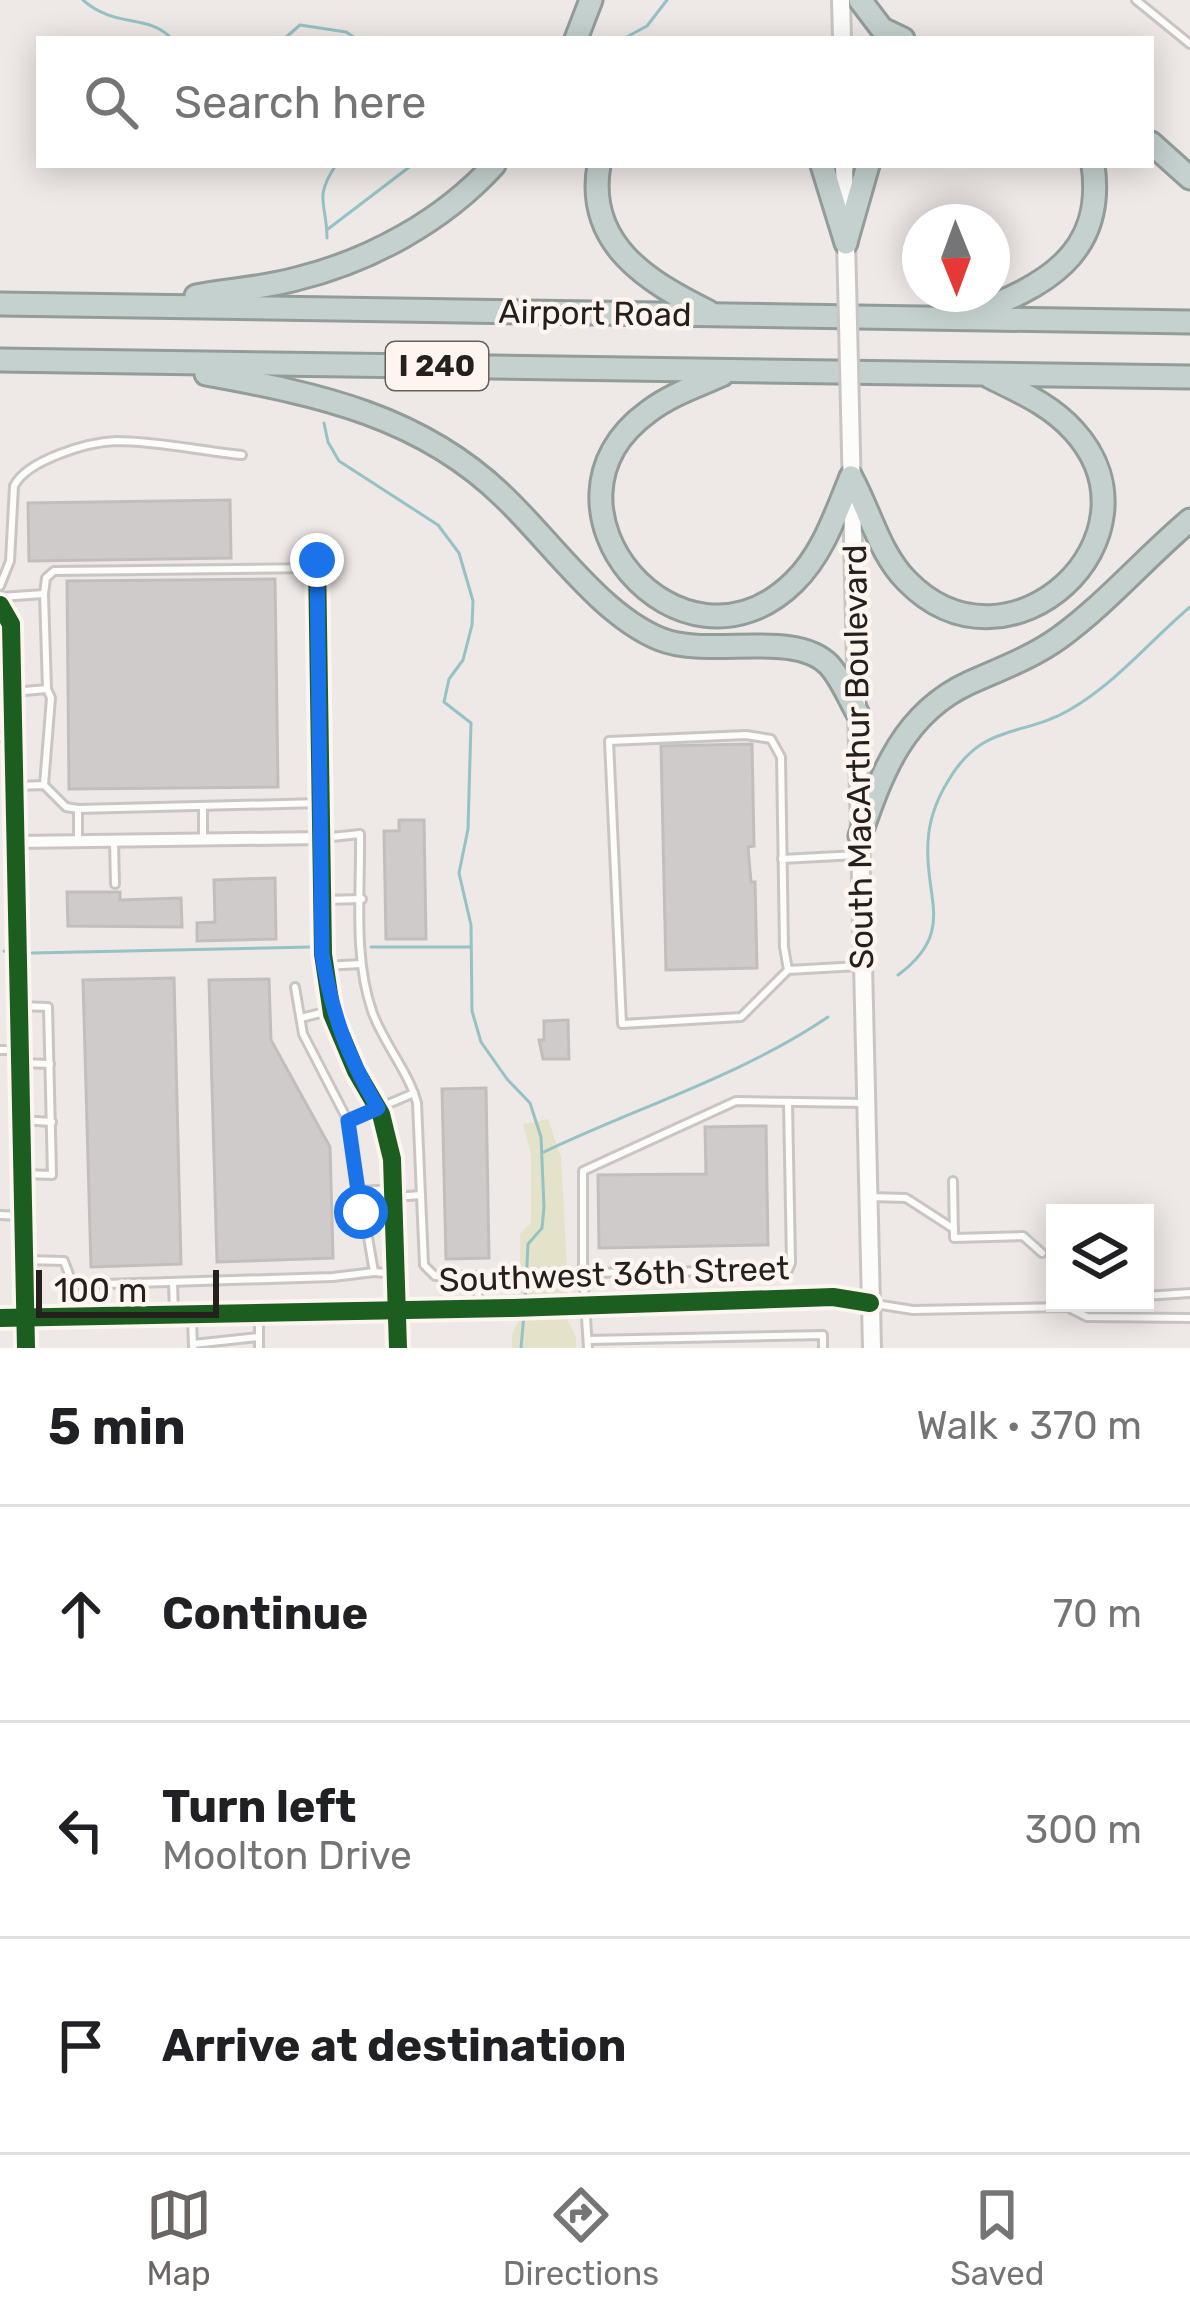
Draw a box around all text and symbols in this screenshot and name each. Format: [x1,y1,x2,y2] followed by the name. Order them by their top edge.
[36,36,1154,168] search box
[78,69,144,135] icon: search
[174,76,426,129] text: Search here
[902,204,1010,312] north arrow
[498,292,692,334] street label: Airport Road
[386,342,488,390] road number: I 240
[290,533,344,587] route end
[835,544,881,970] street label: South MacArthur Boulevard
[334,1185,388,1239] route start
[1046,1204,1154,1312] map controls
[1046,1204,1154,1312] button: layers
[438,1248,790,1300] street label: Southwest 36th Street
[36,1264,219,1317] scale bar
[54,1271,147,1310] text: 100 m
[48,1396,186,1457] text: 5 min
[916,1403,1142,1449] text: Walk · 370 m
[48,1581,114,1647] icon: ahead
[162,1587,368,1640] text: Continue
[1053,1591,1142,1637] text: 70 m
[162,1780,356,1833] text: Turn left
[48,1797,114,1863] icon: left
[1025,1807,1142,1853] text: 300 m
[162,1833,412,1879] text: Moolton Drive
[48,2013,114,2079] icon: arrive
[162,2019,627,2072] text: Arrive at destination
[146,2182,212,2293] tab: Map
[503,2182,659,2293] tab: Directions
[950,2182,1044,2293] tab: Saved

